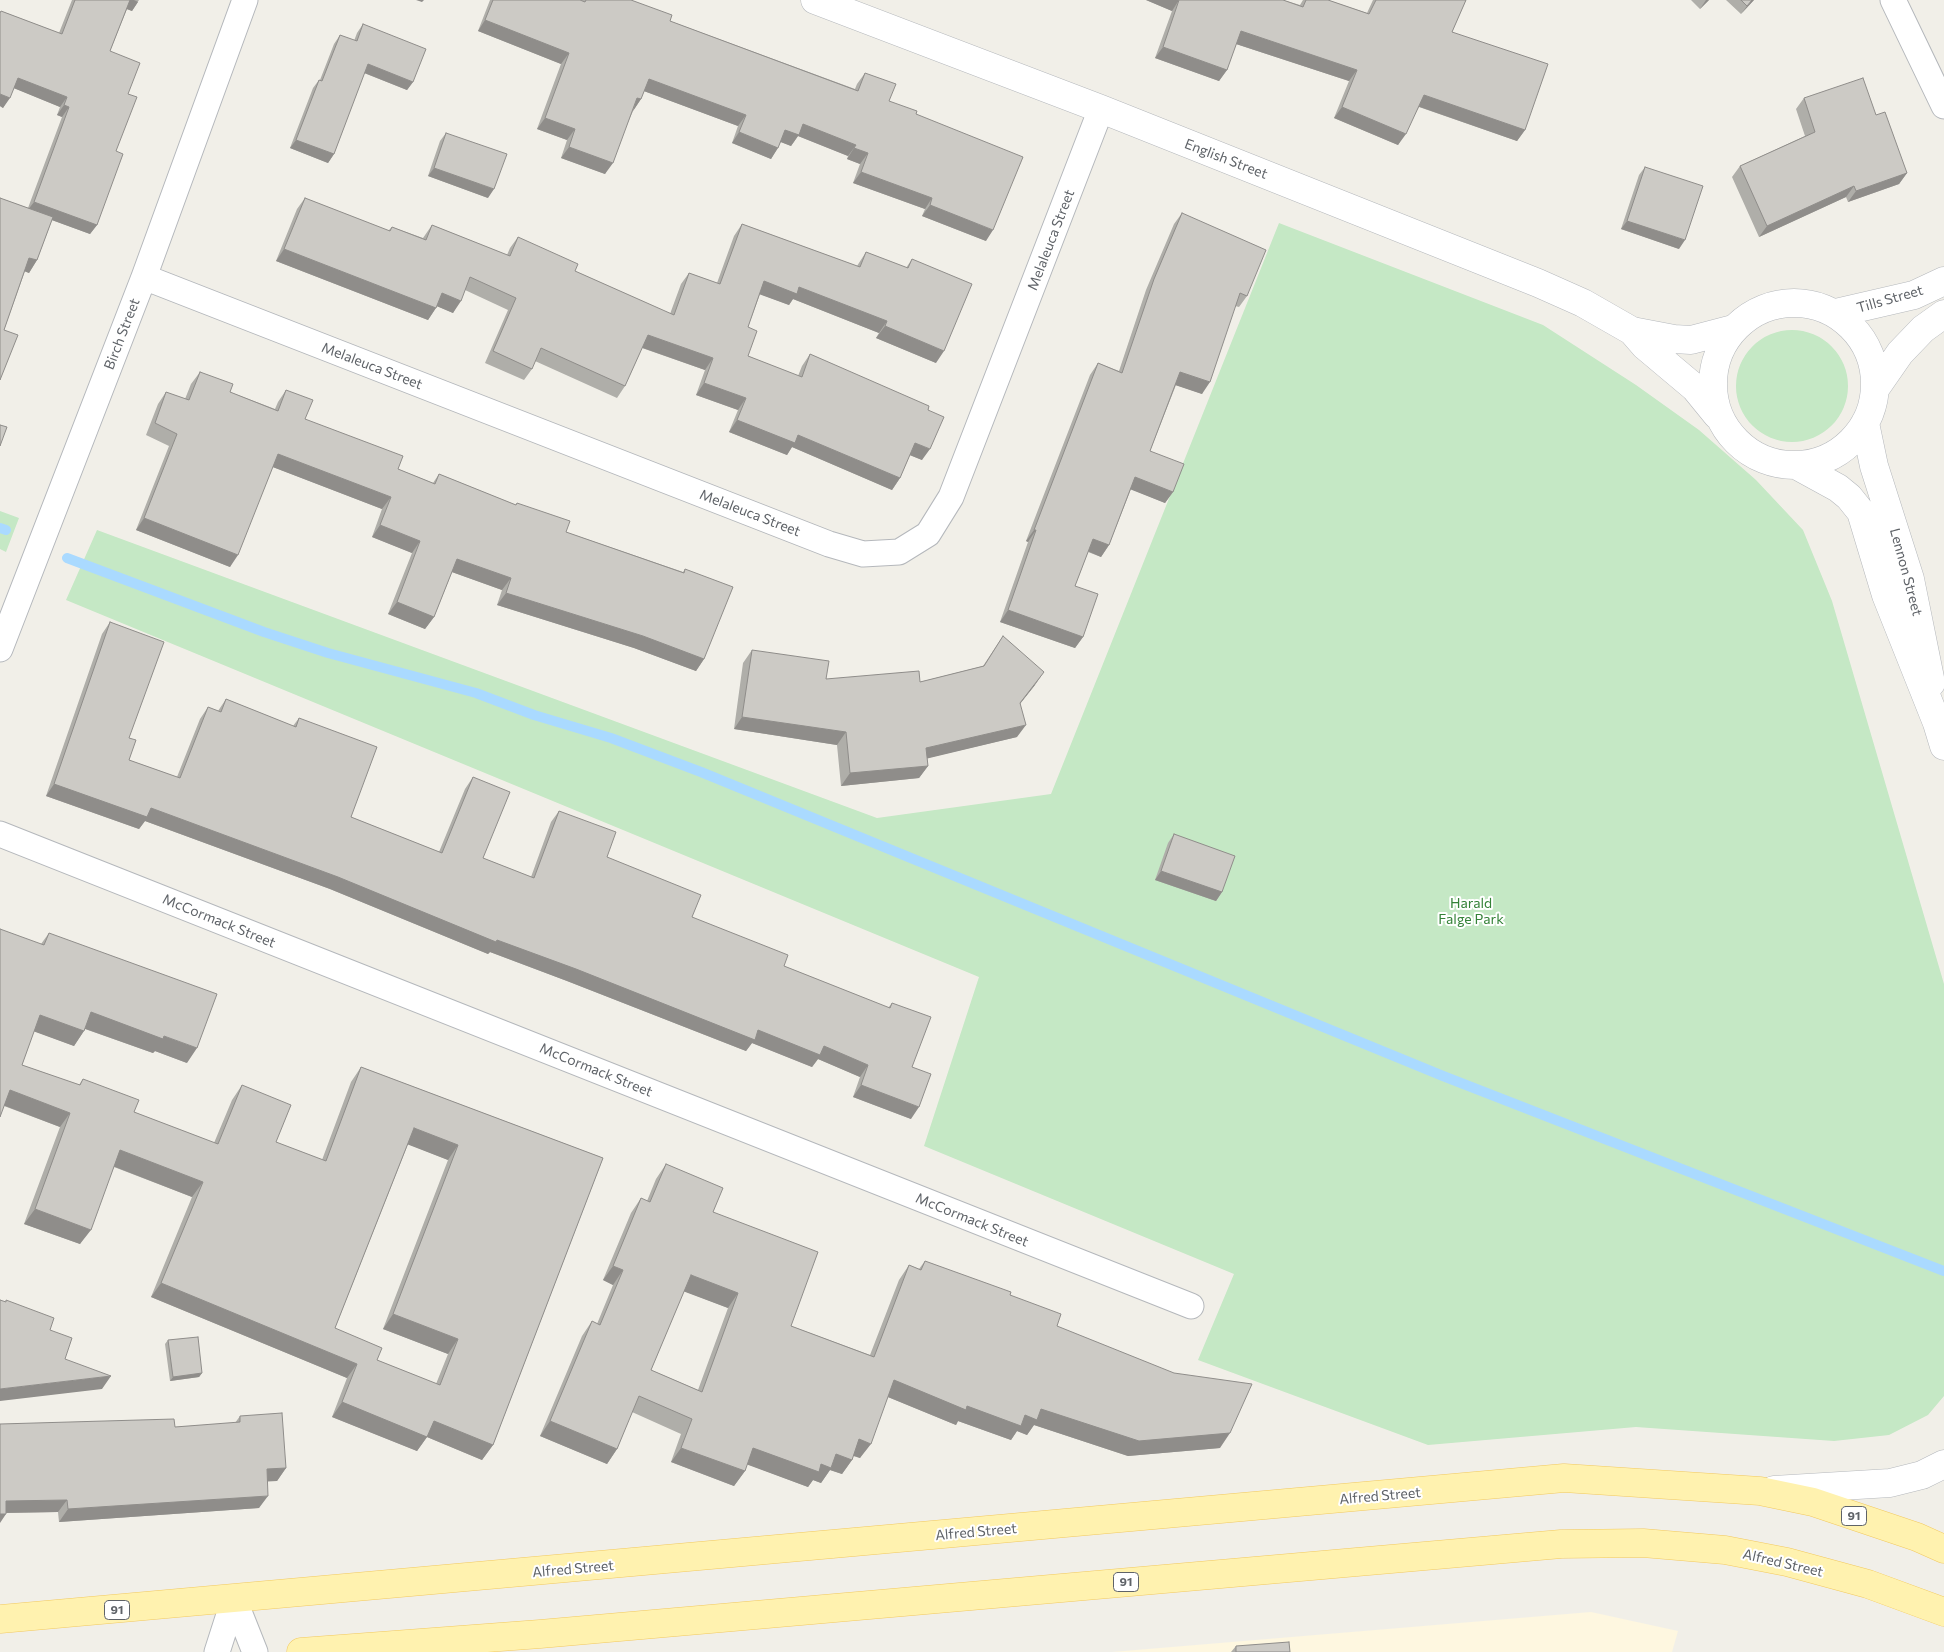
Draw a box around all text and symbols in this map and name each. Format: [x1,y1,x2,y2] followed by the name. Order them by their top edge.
[1182,135,1270,183] street label: English Street
[1024,187,1078,293] street label: Melaleuca Street
[1855,282,1925,316] street label: Tills Street
[101,296,143,372] street label: Birch Street
[319,339,425,393] street label: Melaleuca Street
[697,486,803,540] street label: Melaleuca Street
[1886,526,1926,618] street label: Lennon Street
[160,891,278,951] street label: McCormack Street
[1438,895,1504,928] park label: Harald Falge Park
[537,1040,655,1100] street label: McCormack Street
[913,1190,1031,1250] street label: McCormack Street
[1339,1484,1421,1508] street label: Alfred Street
[1842,1506,1866,1525] road number: 91
[935,1520,1017,1544] street label: Alfred Street
[1741,1546,1825,1580] street label: Alfred Street
[532,1557,614,1581] street label: Alfred Street
[1114,1572,1138,1591] road number: 91
[104,1600,130,1620] road number: 91

